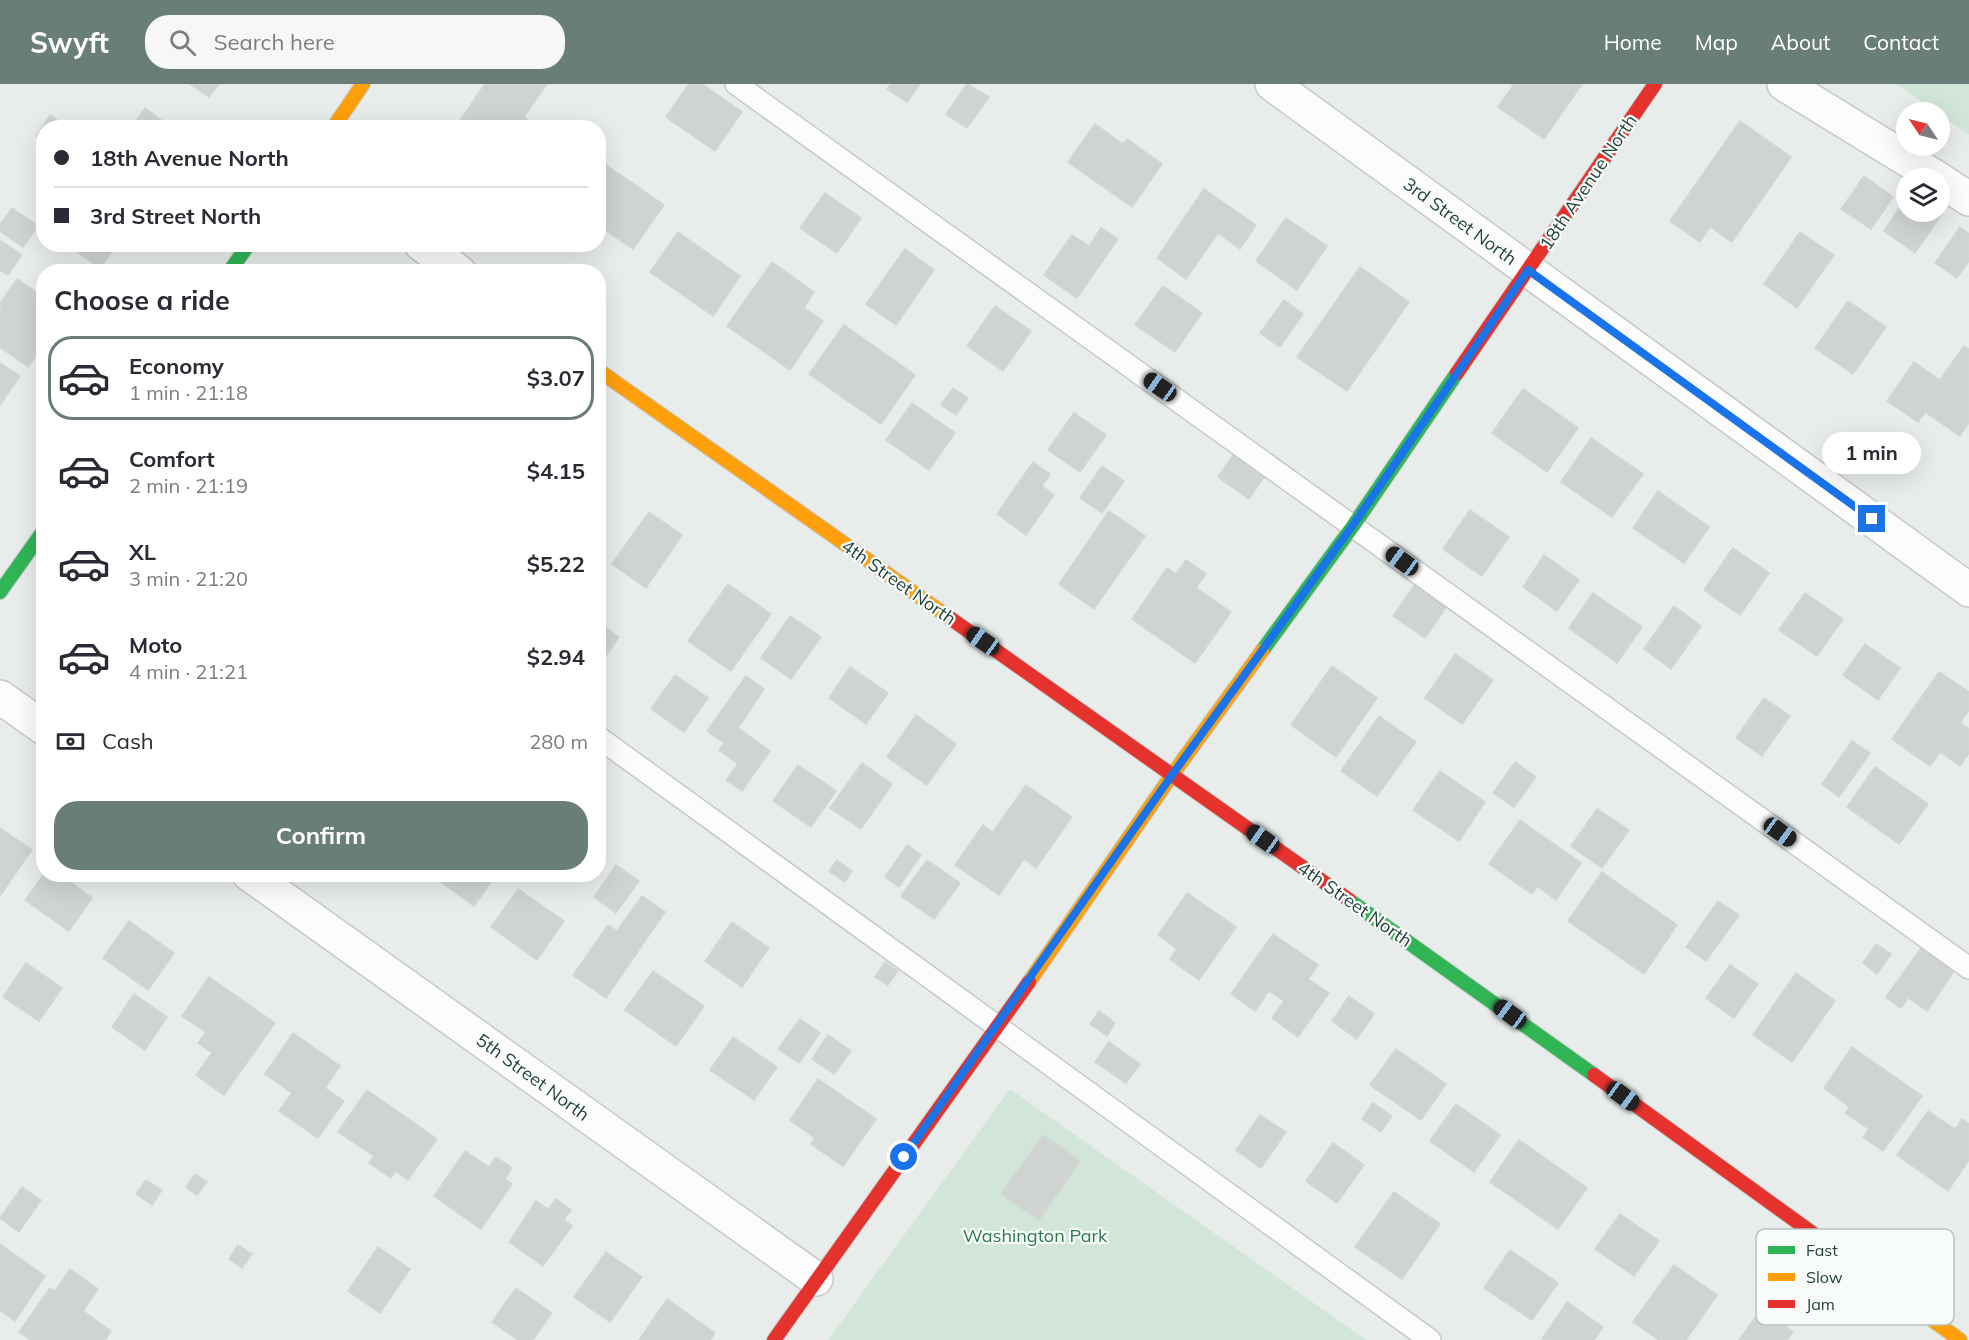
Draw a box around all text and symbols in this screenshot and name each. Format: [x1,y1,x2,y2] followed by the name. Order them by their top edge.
[145,15,565,69] search box
[30,25,109,60] text: Swyft
[166,26,199,59] icon: search
[214,28,335,56] text: Search here
[1604,29,1662,55] text: Home
[1695,29,1738,55] text: Map
[1771,29,1830,55] text: About
[1863,29,1939,55] text: Contact
[1896,102,1950,156] north arrow
[1896,102,1950,222] map controls
[1534,110,1642,254] street label: 18th Avenue North
[90,144,289,172] text: 18th Avenue North
[1896,168,1950,222] button: layers
[1399,172,1521,270] street label: 3rd Street North
[90,202,261,230] text: 3rd Street North
[54,283,230,317] text: Choose a ride
[57,351,111,405] icon: car
[129,352,224,380] text: Economy
[527,364,585,392] text: $3.07
[1140,369,1180,405] car
[129,380,248,405] text: 1 min · 21:18
[1822,432,1922,474] callout: 1 min
[1845,440,1898,465] text: 1 min
[57,444,111,498] icon: car
[129,445,215,473] text: Comfort
[527,457,585,485] text: $4.15
[129,473,248,498] text: 2 min · 21:19
[1858,505,1885,532] route end
[837,534,961,630] street label: 4th Street North
[57,537,111,591] icon: car
[129,538,156,566] text: XL
[1382,543,1422,579] car
[527,550,585,578] text: $5.22
[129,566,248,591] text: 3 min · 21:20
[963,623,1003,659] car
[57,630,111,684] icon: car
[129,631,182,659] text: Moto
[527,643,585,671] text: $2.94
[129,659,248,684] text: 4 min · 21:21
[54,725,87,758] icon: cash
[102,727,154,755] text: Cash
[529,729,588,754] text: 280 m
[54,801,588,870] button: Confirm
[1760,814,1800,850] car
[1243,821,1283,857] car
[1293,856,1417,952] street label: 4th Street North
[1490,996,1530,1032] car
[472,1028,594,1126] street label: 5th Street North
[1603,1078,1643,1114] car
[890,1143,917,1170] route start
[963,1224,1108,1247] park label: Washington Park
[1756,1229,1954,1325] legend
[1806,1240,1838,1260] text: Fast
[1806,1267,1843,1287] text: Slow
[1806,1294,1835,1314] text: Jam

